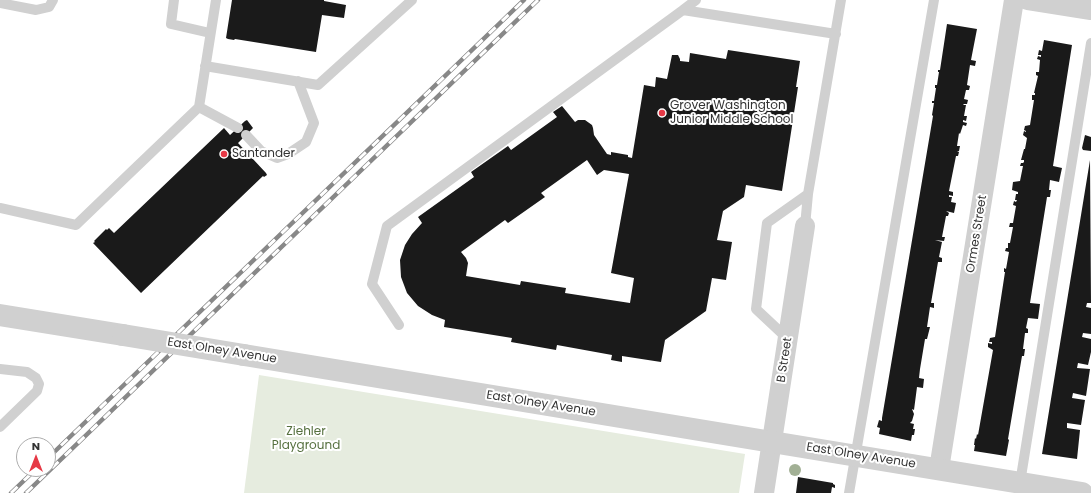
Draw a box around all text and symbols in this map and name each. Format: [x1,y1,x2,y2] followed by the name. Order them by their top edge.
[670,99,793,127] place label: Grover Washington Junior Middle School
[657,108,667,118] marker: Grover Washington Junior Middle School
[232,147,295,161] place label: Santander
[219,149,229,159] marker: Santander
[964,194,990,274] street label: Ormes Street
[166,335,278,367] street label: East Olney Avenue
[774,336,796,384] street label: B Street
[485,388,597,420] street label: East Olney Avenue
[272,425,340,453] park label: Ziehler Playground
[16,437,56,477] north arrow
[32,438,40,454] text: N
[805,440,917,472] street label: East Olney Avenue

